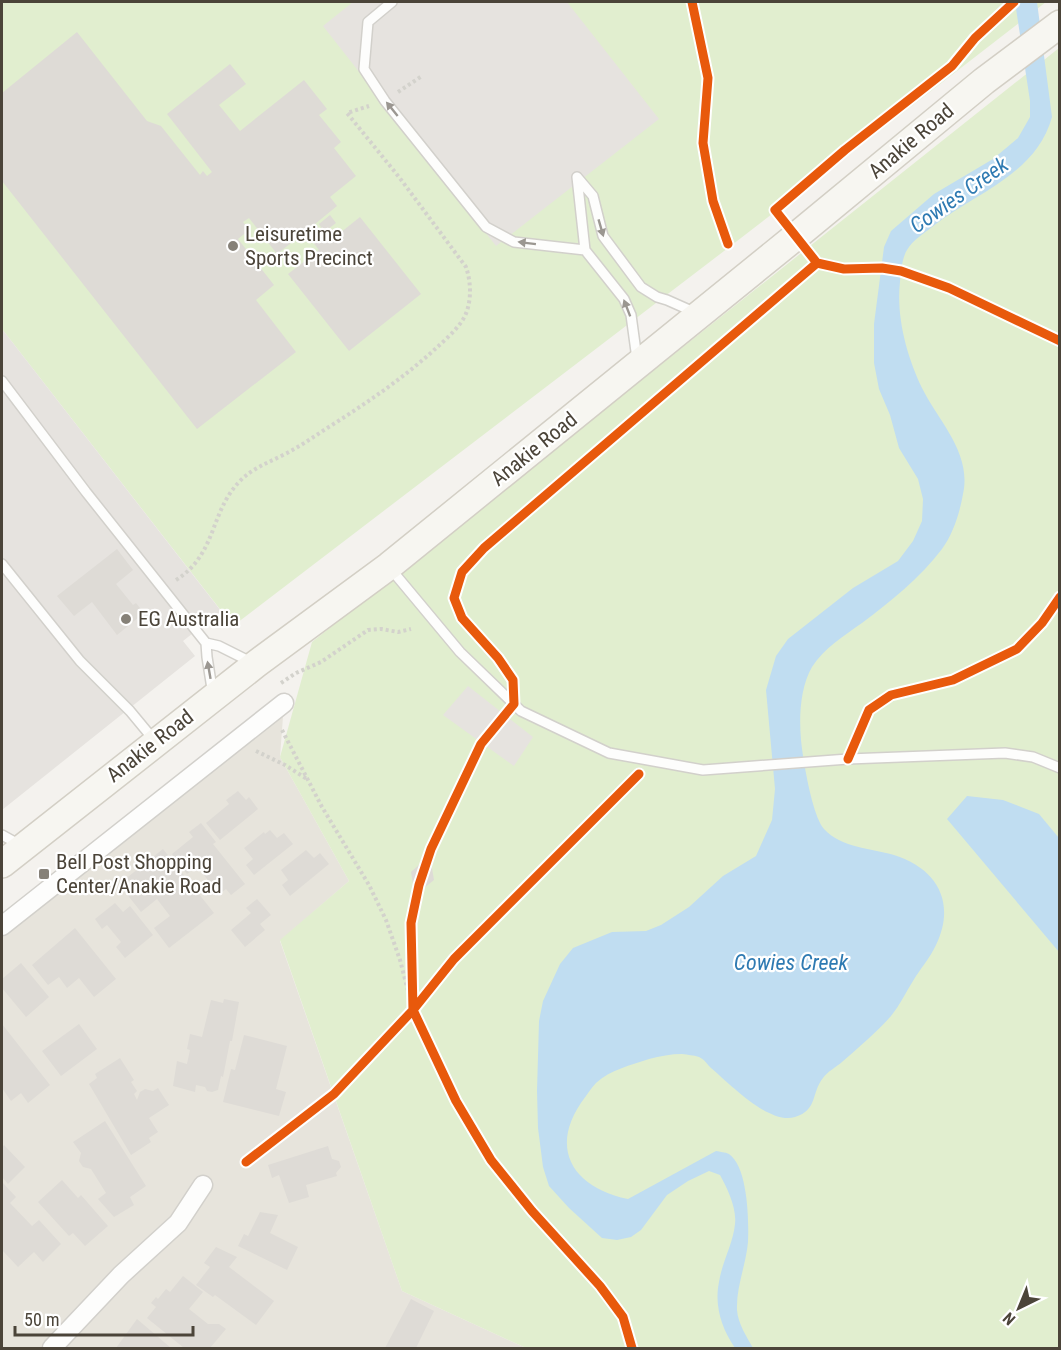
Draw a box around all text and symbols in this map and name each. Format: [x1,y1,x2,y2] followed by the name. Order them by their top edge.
[864,99,958,183] street label: Anakie Road
[386,101,399,117] one-way arrow
[905,152,1013,238] water label: Cowies Creek
[597,219,607,237] one-way arrow
[245,222,373,270] place label: Leisuretime Sports Precinct
[517,238,536,248] one-way arrow
[226,239,240,253] marker: Leisuretime Sports Precinct
[622,298,632,316] one-way arrow
[486,407,582,491] street label: Anakie Road
[138,607,239,631] place label: EG Australia
[119,612,133,626] marker: EG Australia
[204,661,213,680] one-way arrow
[102,705,198,787] street label: Anakie Road
[56,850,222,898] place label: Bell Post Shopping Center/Anakie Road
[37,867,51,881] marker: Bell Post Shopping Center/Anakie Road
[734,950,849,975] water label: Cowies Creek
[989,1278,1049,1338] north arrow
[15,1299,194,1337] scale bar
[999,1308,1019,1329] text: N
[24,1309,59,1330] text: 50 m

